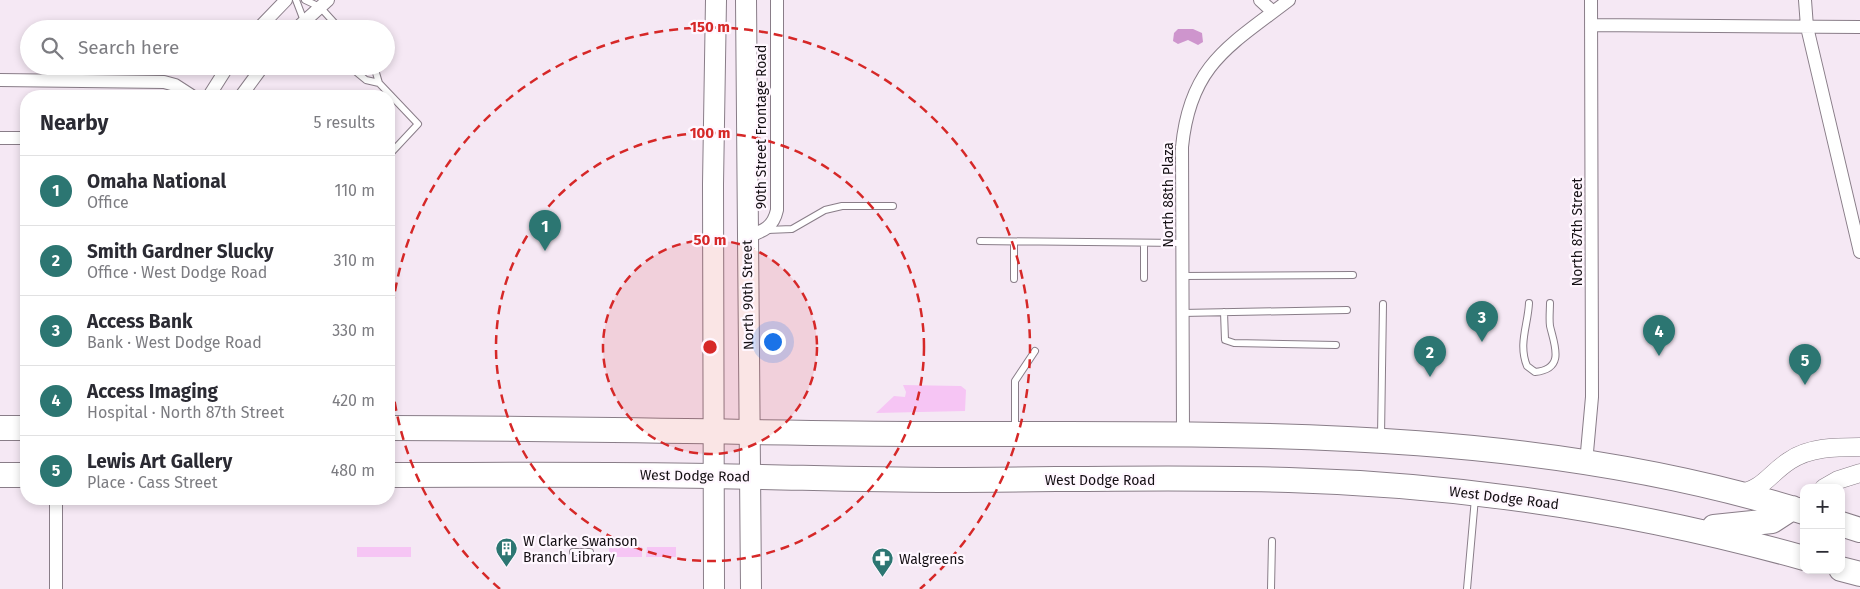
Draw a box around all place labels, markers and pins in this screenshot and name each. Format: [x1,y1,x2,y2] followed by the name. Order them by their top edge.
[529,210,561,251] pin: 1
[1466,301,1498,342] pin: 3
[1643,315,1675,356] pin: 4
[1414,336,1446,377] pin: 2
[701,338,719,356] centre of rings
[1789,344,1821,385] pin: 5
[523,533,638,566] place label: W Clarke Swanson Branch Library
[495,537,519,568] building icon: W Clarke Swanson Branch Library
[871,547,895,578] pharmacy icon: Walgreens
[899,551,964,568] place label: Walgreens

